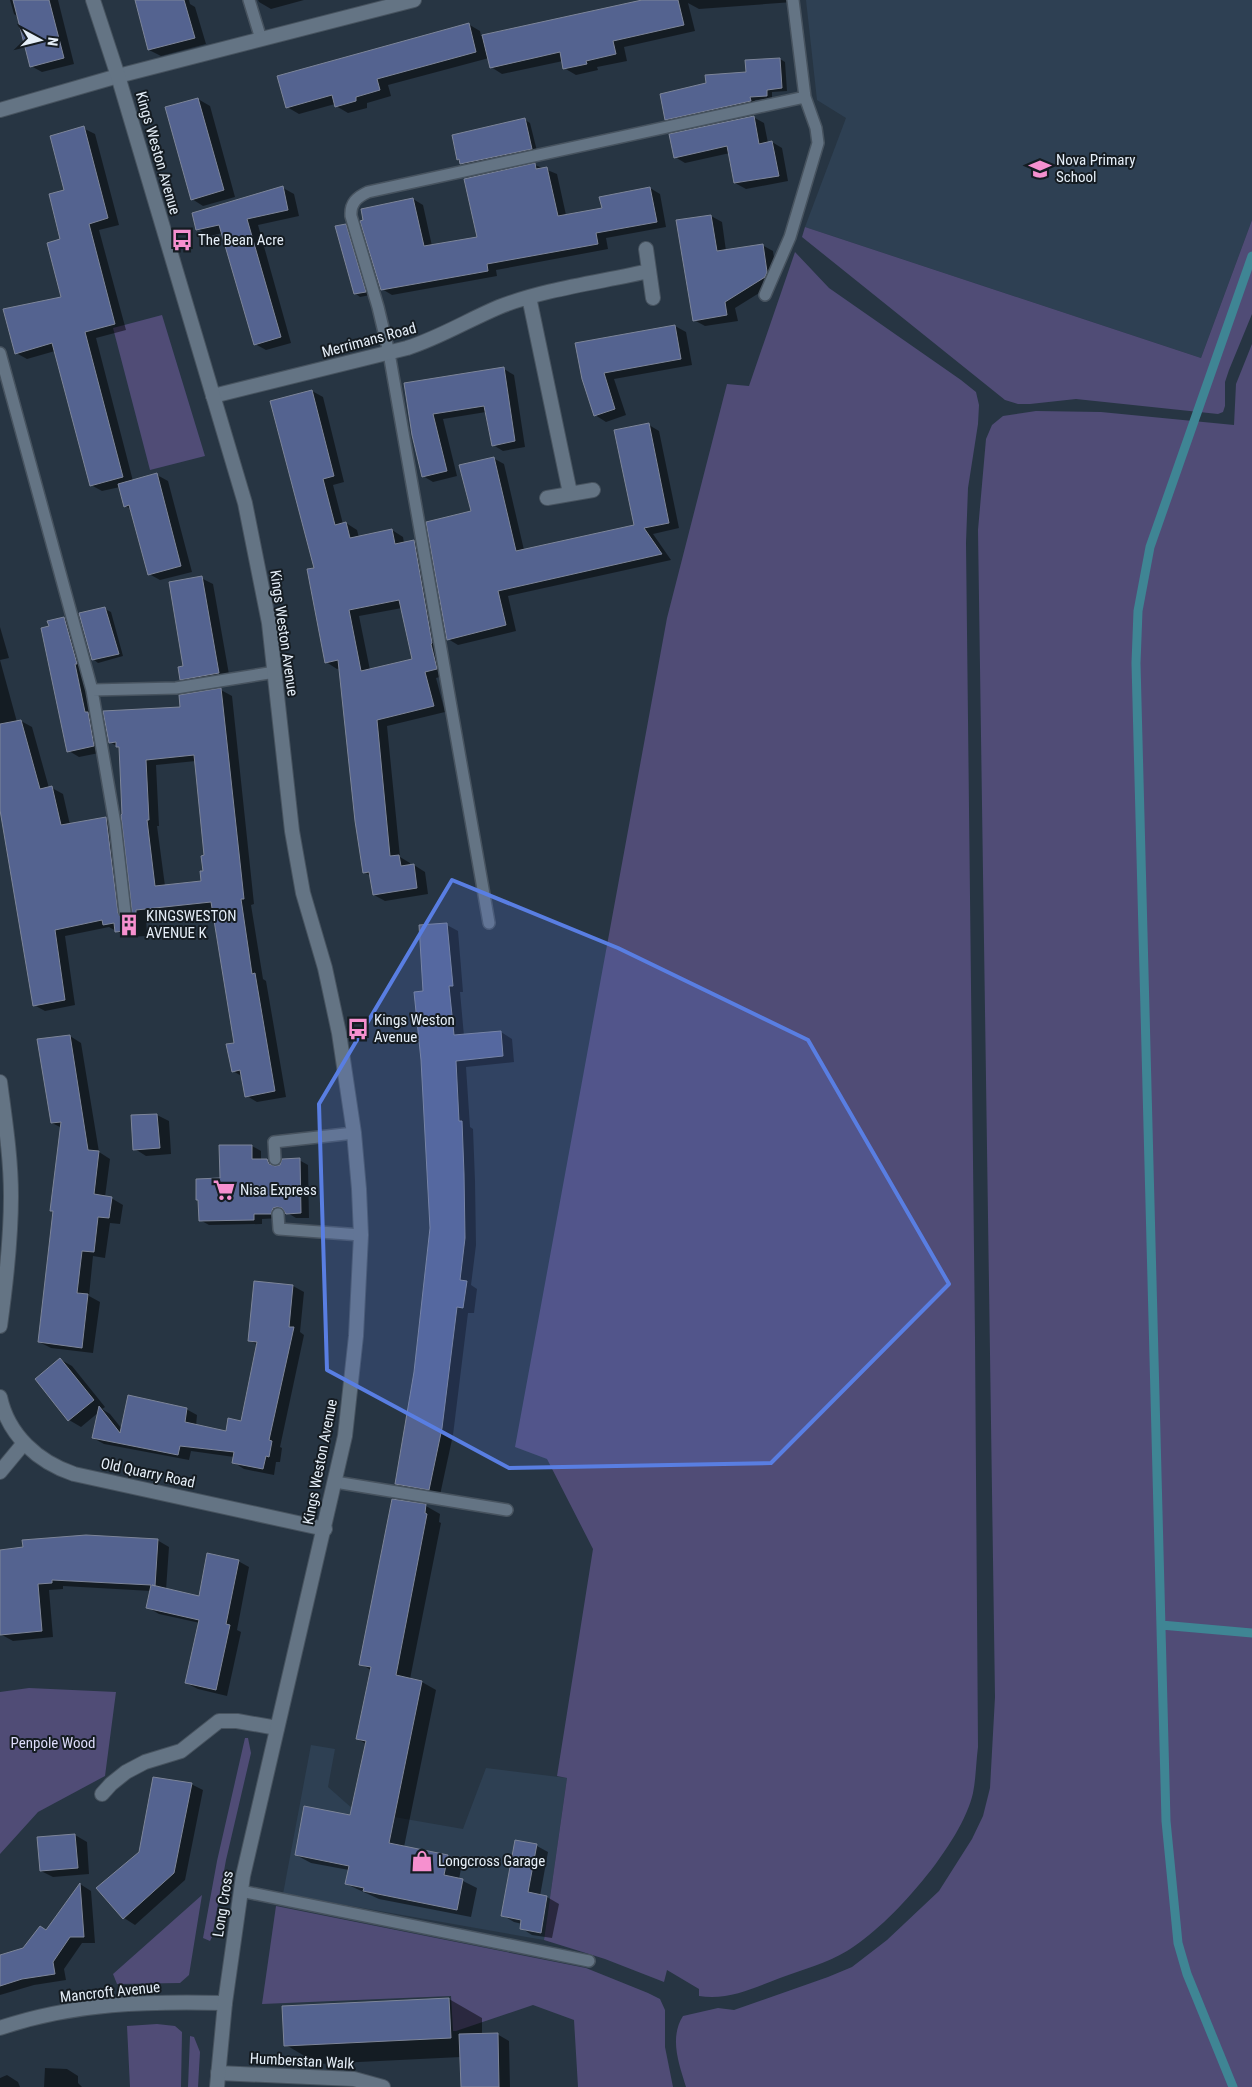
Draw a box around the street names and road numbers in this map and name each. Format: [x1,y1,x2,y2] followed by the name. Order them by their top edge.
[132,89,184,217] street label: Kings Weston Avenue
[320,319,418,361] street label: Merrimans Road
[266,569,302,697] street label: Kings Weston Avenue
[299,1398,341,1526] street label: Kings Weston Avenue
[99,1454,197,1492] street label: Old Quarry Road
[209,1869,237,1938] street label: Long Cross
[59,1978,161,2006] street label: Mancroft Avenue
[249,2049,355,2073] street label: Humberstan Walk

